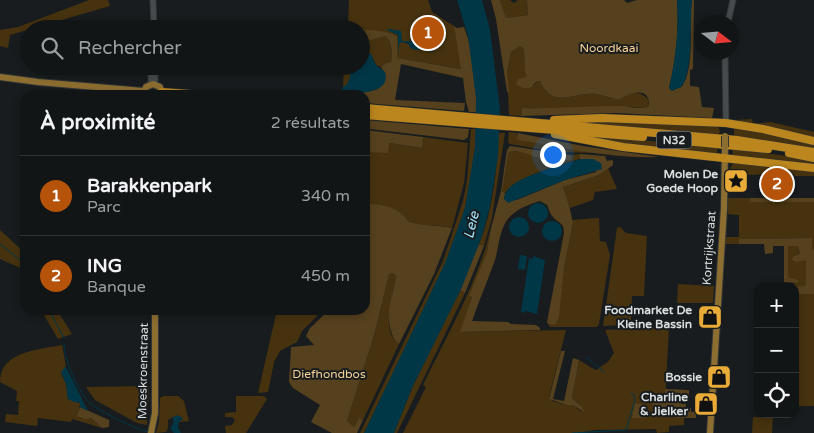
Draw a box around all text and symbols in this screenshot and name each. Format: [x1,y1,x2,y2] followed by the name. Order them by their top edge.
[412,14,444,52] pin: 1
[694,15,739,60] north arrow
[20,20,370,75] search box
[38,34,66,62] icon: search
[78,37,181,59] text: Rechercher
[580,41,638,55] park label: Noordkaai
[40,110,155,135] text: À proximité
[271,113,350,133] text: 2 résultats
[656,132,692,148] road number: N32
[540,142,566,168] your location
[761,165,793,203] pin: 2
[646,167,718,196] place label: Molen De Goede Hoop
[723,168,749,194] place icon: Molen De Goede Hoop
[87,175,212,197] text: Barakkenpark
[51,186,61,206] text: 1
[301,186,350,206] text: 340 m
[87,197,121,217] text: Parc
[460,209,483,240] water label: Leie
[699,210,719,286] street label: Kortrijkstraat
[87,255,122,277] text: ING
[51,266,61,286] text: 2
[301,266,350,286] text: 450 m
[87,277,146,297] text: Banque
[754,283,799,418] map controls
[754,283,799,328] button: +
[604,303,692,331] place label: Foodmarket De Kleine Bassin
[697,304,723,330] shop icon: Foodmarket De Kleine Bassin
[135,322,151,419] street label: Moeskroenstraat
[754,328,799,373] button: −
[706,364,732,390] shop icon: Bossie
[292,367,366,381] park label: Diefhondbos
[665,370,702,384] place label: Bossie
[754,373,799,418] button: locate
[640,390,688,418] place label: Charline & Jielker
[693,391,719,417] shop icon: Charline & Jielker

